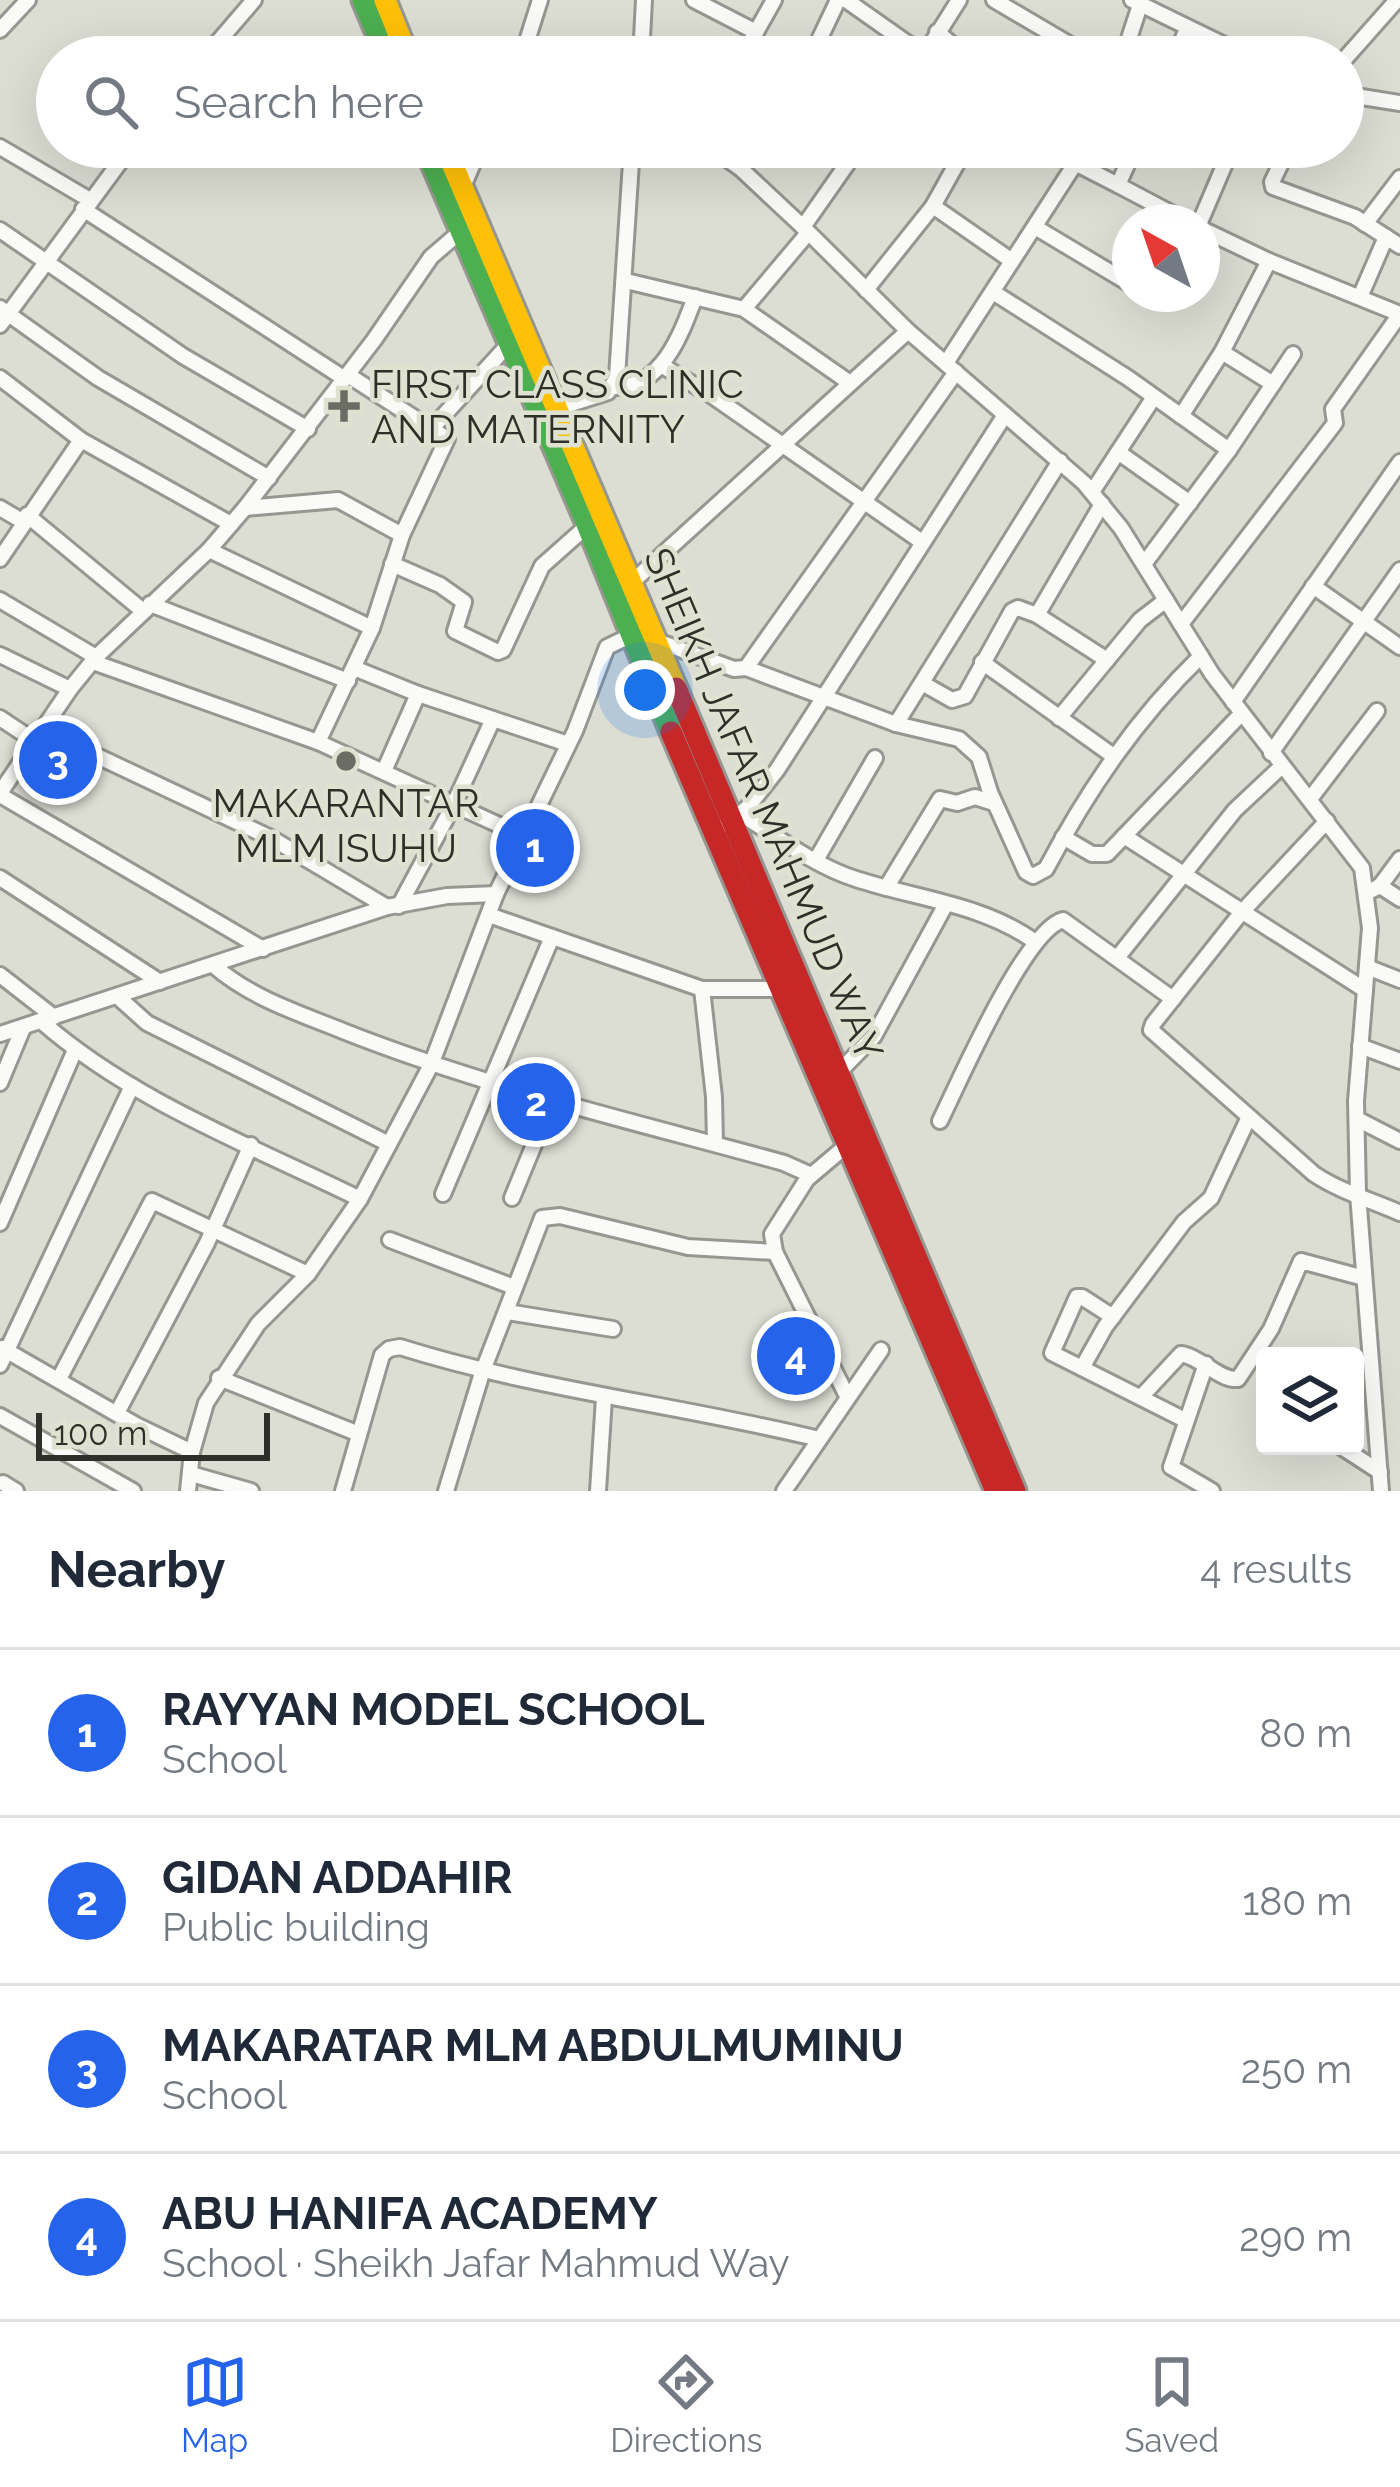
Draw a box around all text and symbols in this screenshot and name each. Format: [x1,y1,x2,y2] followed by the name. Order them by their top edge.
[36,36,1364,168] search box
[78,69,144,135] icon: search
[174,76,424,129] text: Search here
[1112,204,1220,312] north arrow
[371,361,744,452] place label: FIRST CLASS CLINIC AND MATERNITY
[328,390,360,422] marker: FIRST CLASS CLINIC AND MATERNITY
[635,541,893,1067] street label: SHEIKH JAFAR MAHMUD WAY
[615,660,675,720] your location
[19,715,97,805] pin: 3
[333,748,359,774] marker: MAKARANTAR MLM ISUHU
[213,780,479,871] place label: MAKARANTAR MLM ISUHU
[496,803,574,893] pin: 1
[497,1057,575,1147] pin: 2
[757,1311,835,1401] pin: 4
[1256,1347,1364,1455] map controls
[1256,1347,1364,1455] button: layers
[36,1407,270,1460] scale bar
[54,1414,147,1453] text: 100 m
[48,1539,225,1599] text: Nearby
[1200,1546,1352,1592] text: 4 results
[162,1683,704,1736] text: RAYYAN MODEL SCHOOL
[77,1710,97,1756] text: 1
[1259,1710,1352,1756] text: 80 m
[162,1736,287,1782] text: School
[162,1851,513,1904] text: GIDAN ADDAHIR
[76,1878,98,1924] text: 2
[1243,1878,1352,1924] text: 180 m
[162,1904,430,1950] text: Public building
[162,2019,904,2072] text: MAKARATAR MLM ABDULMUMINU
[76,2046,98,2092] text: 3
[1241,2046,1352,2092] text: 250 m
[162,2072,287,2118] text: School
[162,2187,658,2240] text: ABU HANIFA ACADEMY
[76,2214,98,2260] text: 4
[1239,2214,1352,2260] text: 290 m
[162,2240,790,2286] text: School · Sheikh Jafar Mahmud Way
[181,2349,248,2460] tab: Map
[610,2349,763,2460] tab: Directions
[1125,2349,1219,2460] tab: Saved

